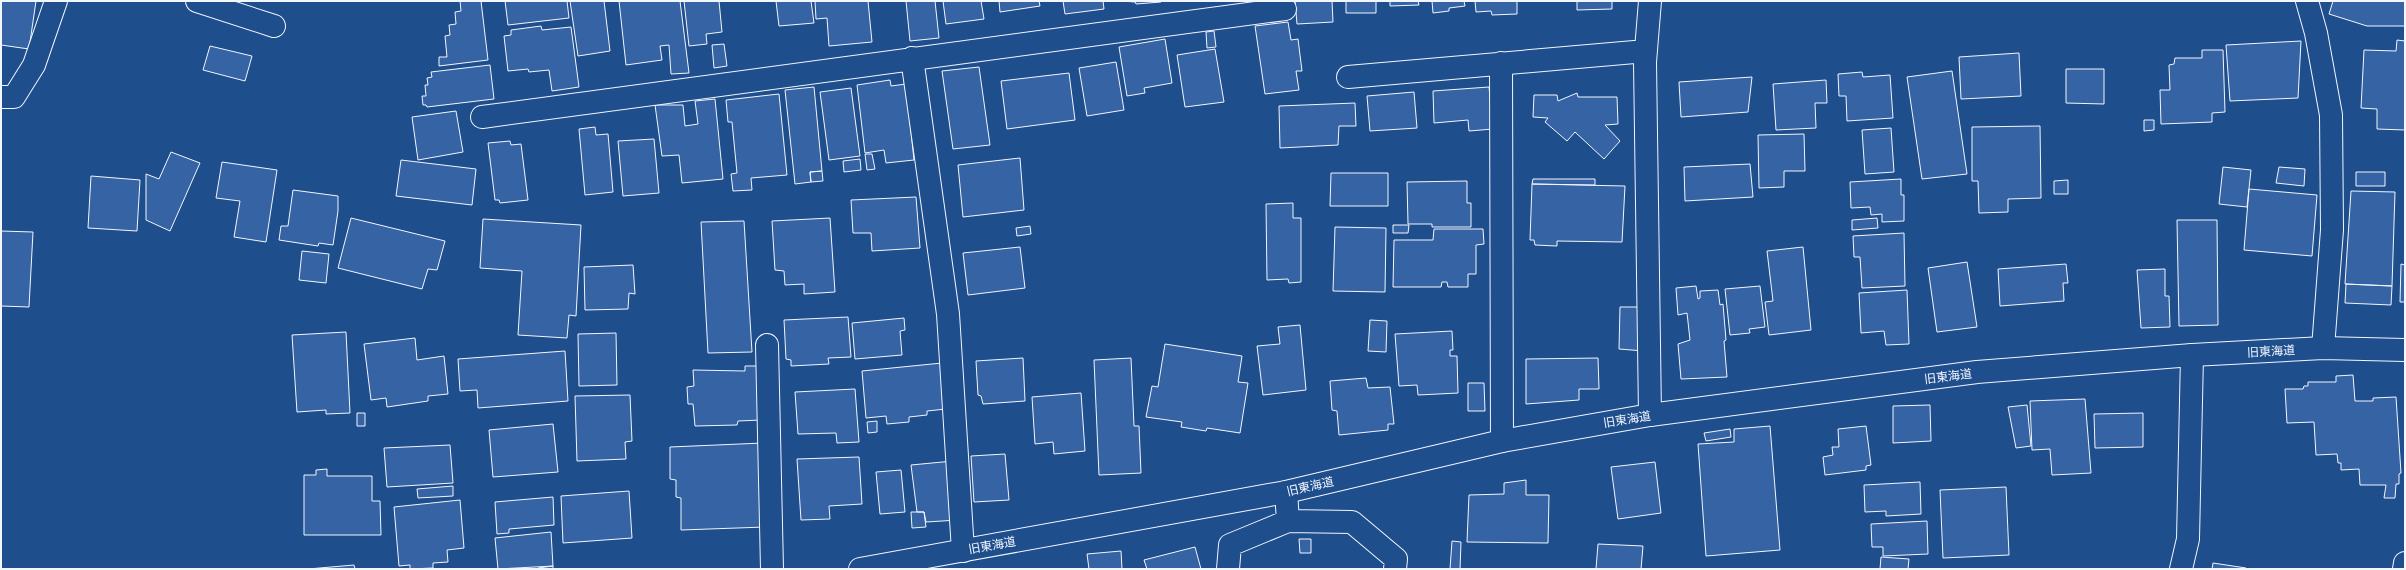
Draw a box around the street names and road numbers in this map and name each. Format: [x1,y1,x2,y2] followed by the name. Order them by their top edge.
[2247,342,2295,360] street label: 旧東海道
[1923,366,1973,386] street label: 旧東海道
[1602,408,1652,430] street label: 旧東海道
[1285,473,1335,499] street label: 旧東海道
[967,533,1017,557] street label: 旧東海道

